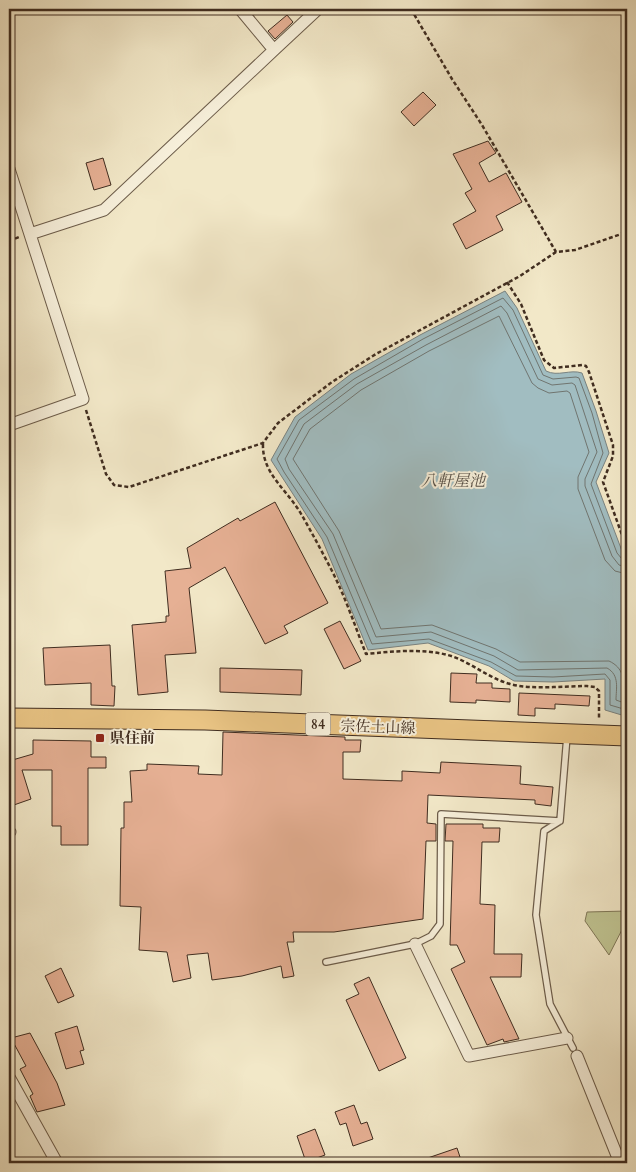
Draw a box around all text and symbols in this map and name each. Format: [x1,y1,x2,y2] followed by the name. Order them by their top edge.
[421,470,487,492] water label: 八軒屋池
[306,712,330,736] road number: 84
[340,716,416,738] street label: 宗佐土山線
[110,728,155,748] place label: 県住前
[94,732,106,744] marker: 県住前

